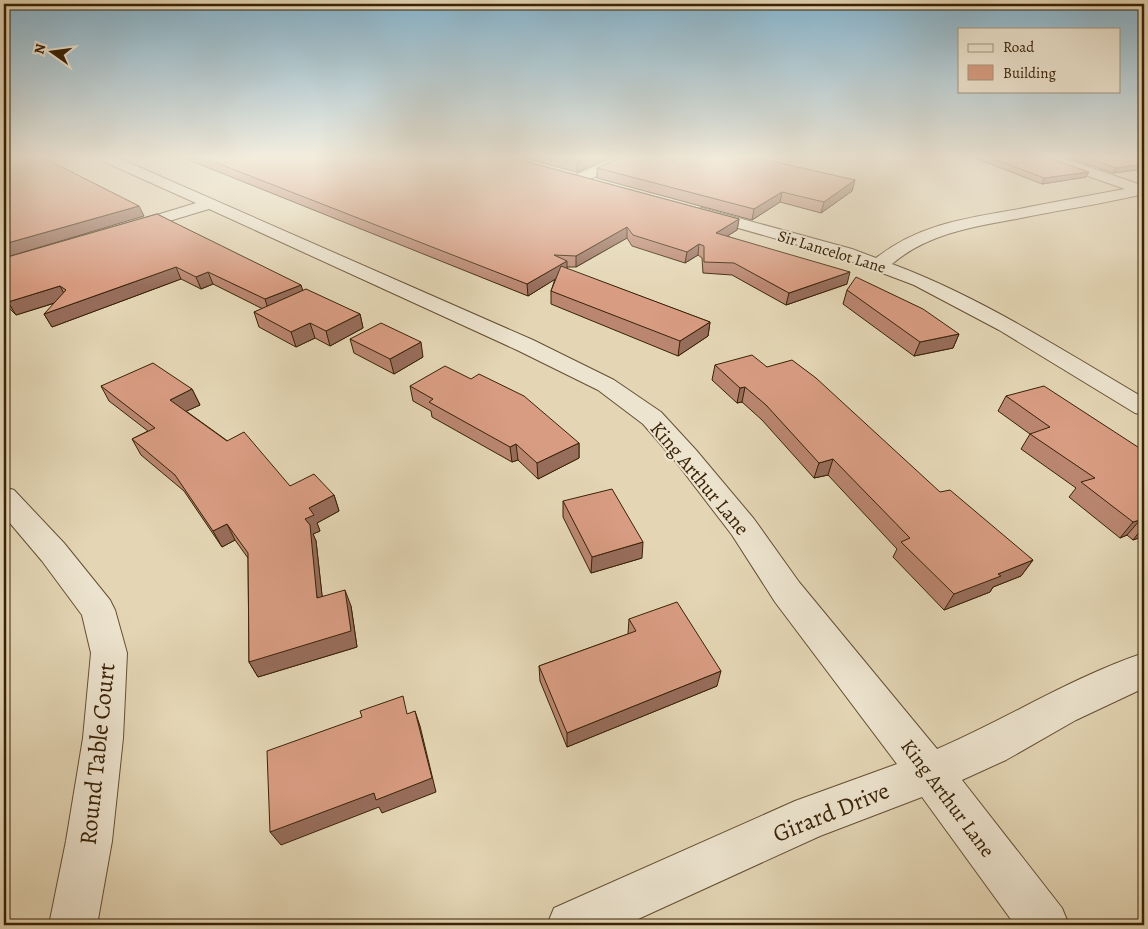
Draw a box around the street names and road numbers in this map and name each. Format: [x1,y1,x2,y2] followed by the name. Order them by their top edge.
[775,225,888,279] street label: Sir Lancelot Lane
[644,416,755,541] street label: King Arthur Lane
[72,661,122,847] street label: Round Table Court
[894,734,1001,863] street label: King Arthur Lane
[768,774,894,850] street label: Girard Drive

